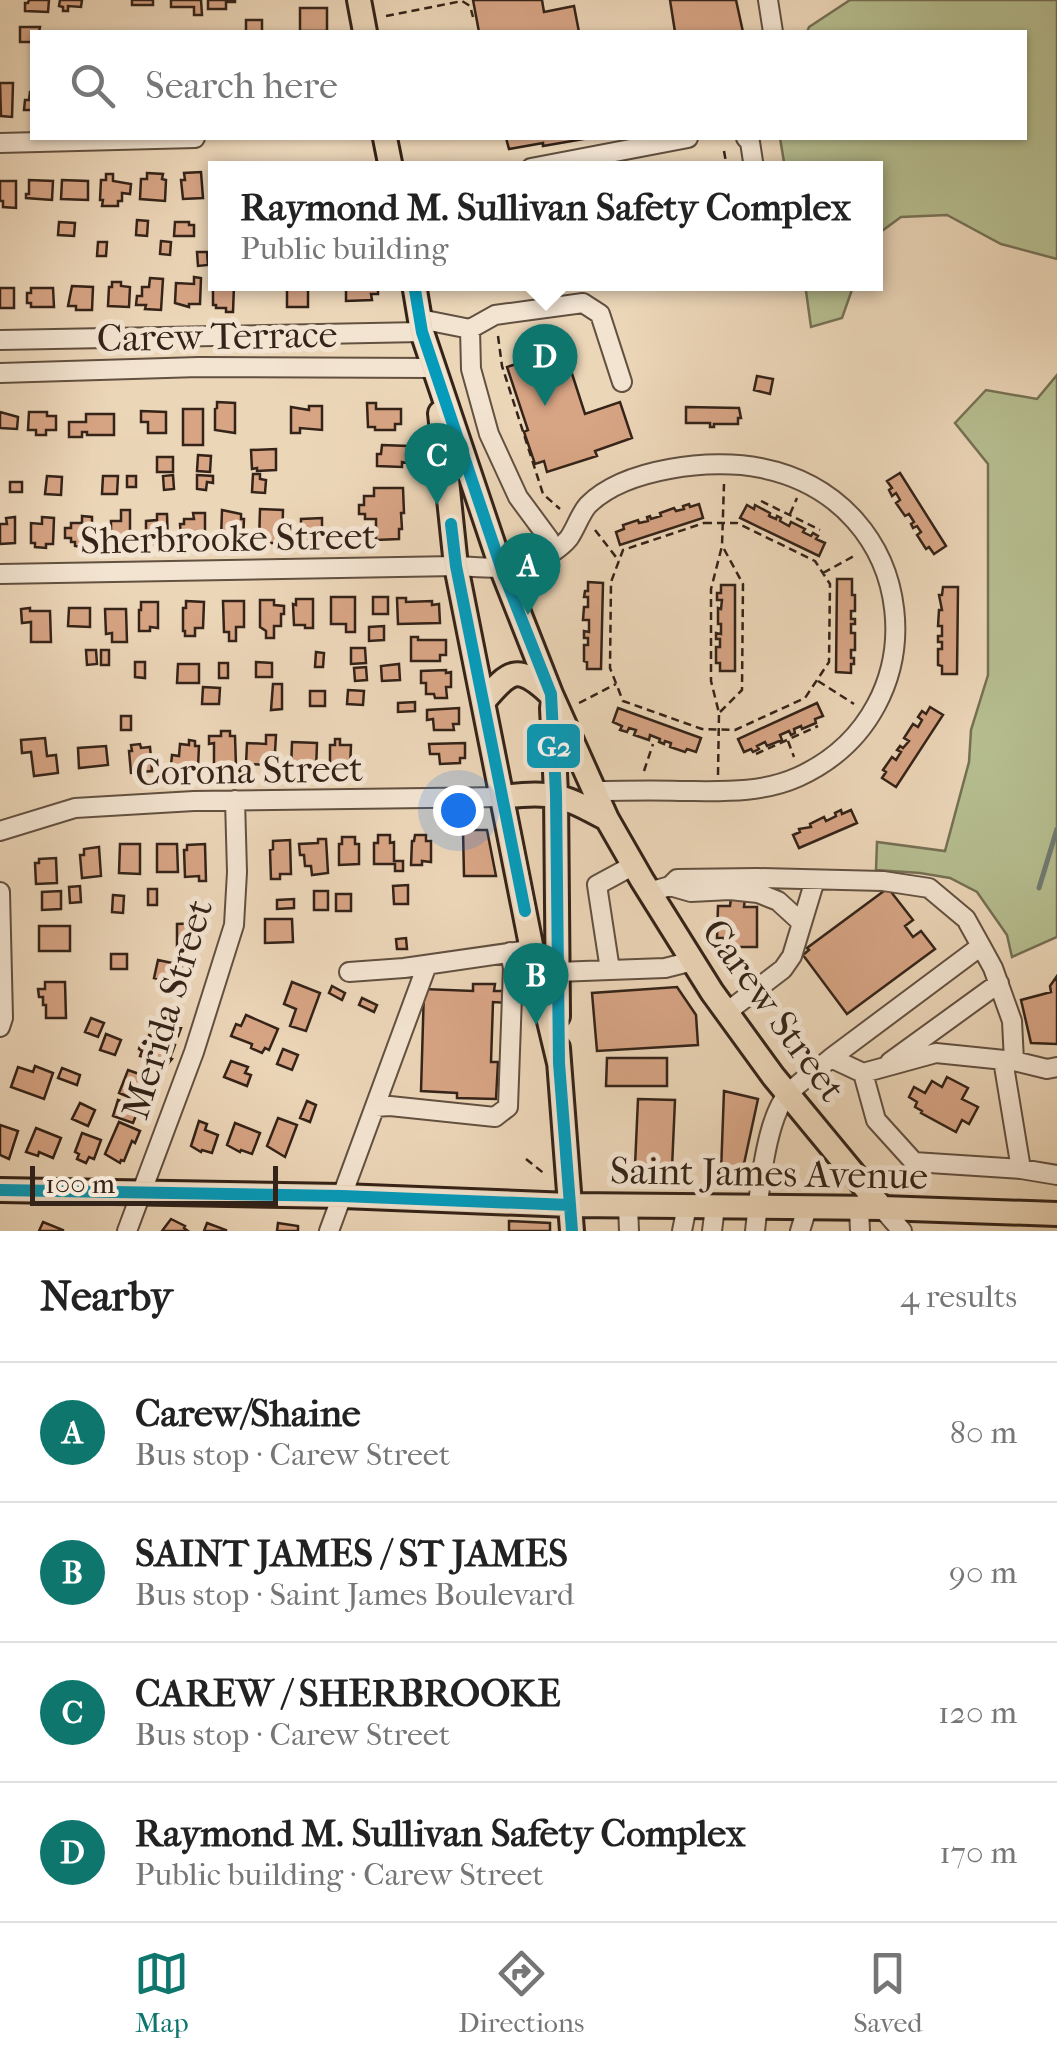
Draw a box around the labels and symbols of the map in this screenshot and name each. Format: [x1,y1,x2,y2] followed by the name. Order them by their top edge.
[96,312,338,361] street label: Carew Terrace
[512,324,578,406] pin: D
[404,422,470,505] pin: C
[80,513,377,564] street label: Sherbrooke Street
[496,532,560,615] pin: A
[525,722,582,770] line badge: G2
[537,730,571,763] text: G2
[135,746,364,795] street label: Corona Street
[433,785,484,836] your location
[113,894,222,1124] street label: Merida Street
[692,910,855,1111] street label: Carew Street
[504,942,568,1025] pin: B
[610,1148,928,1199] street label: Saint James Avenue
[30,1161,278,1206] scale bar

